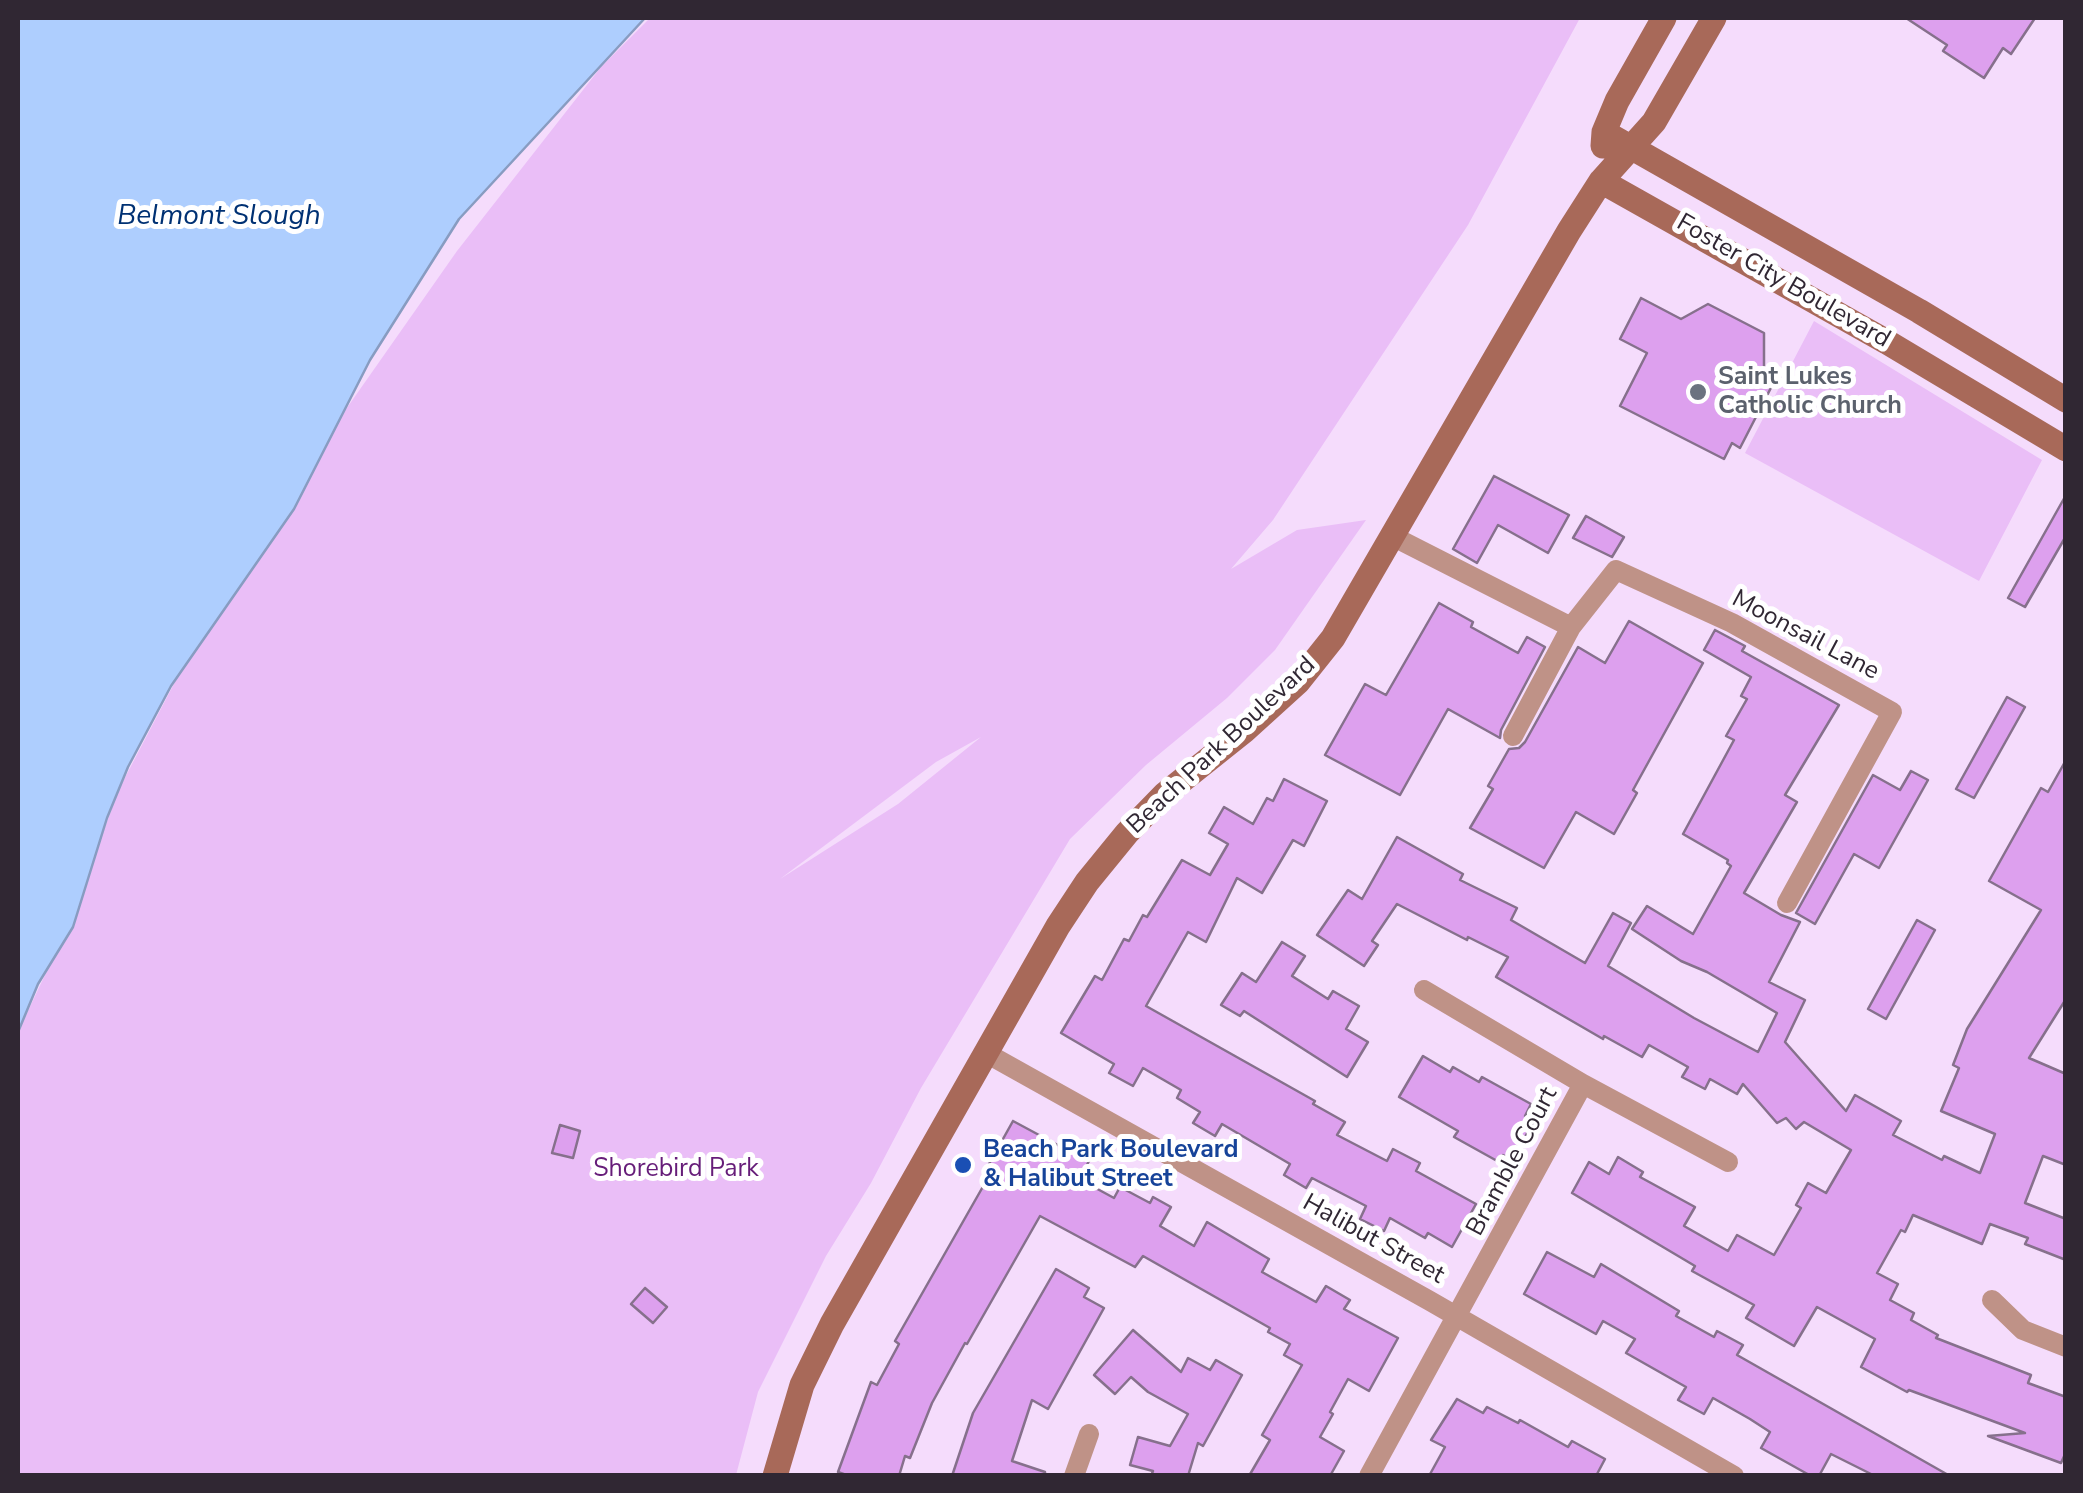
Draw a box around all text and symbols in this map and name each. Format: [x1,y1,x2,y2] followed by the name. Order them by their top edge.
[117,200,321,234] water label: Belmont Slough
[1671,209,1895,355] street label: Foster City Boulevard
[1718,363,1902,422] place label: Saint Lukes Catholic Church
[1687,381,1709,403] marker: Saint Lukes Catholic Church
[1726,585,1884,687] street label: Moonsail Lane
[1122,651,1322,841] street label: Beach Park Boulevard
[1461,1082,1565,1242] street label: Bramble Court
[983,1136,1238,1195] place label: Beach Park Boulevard & Halibut Street
[952,1154,974,1176] marker: Beach Park Boulevard & Halibut Street
[593,1155,759,1185] park label: Shorebird Park
[1297,1189,1449,1291] street label: Halibut Street

